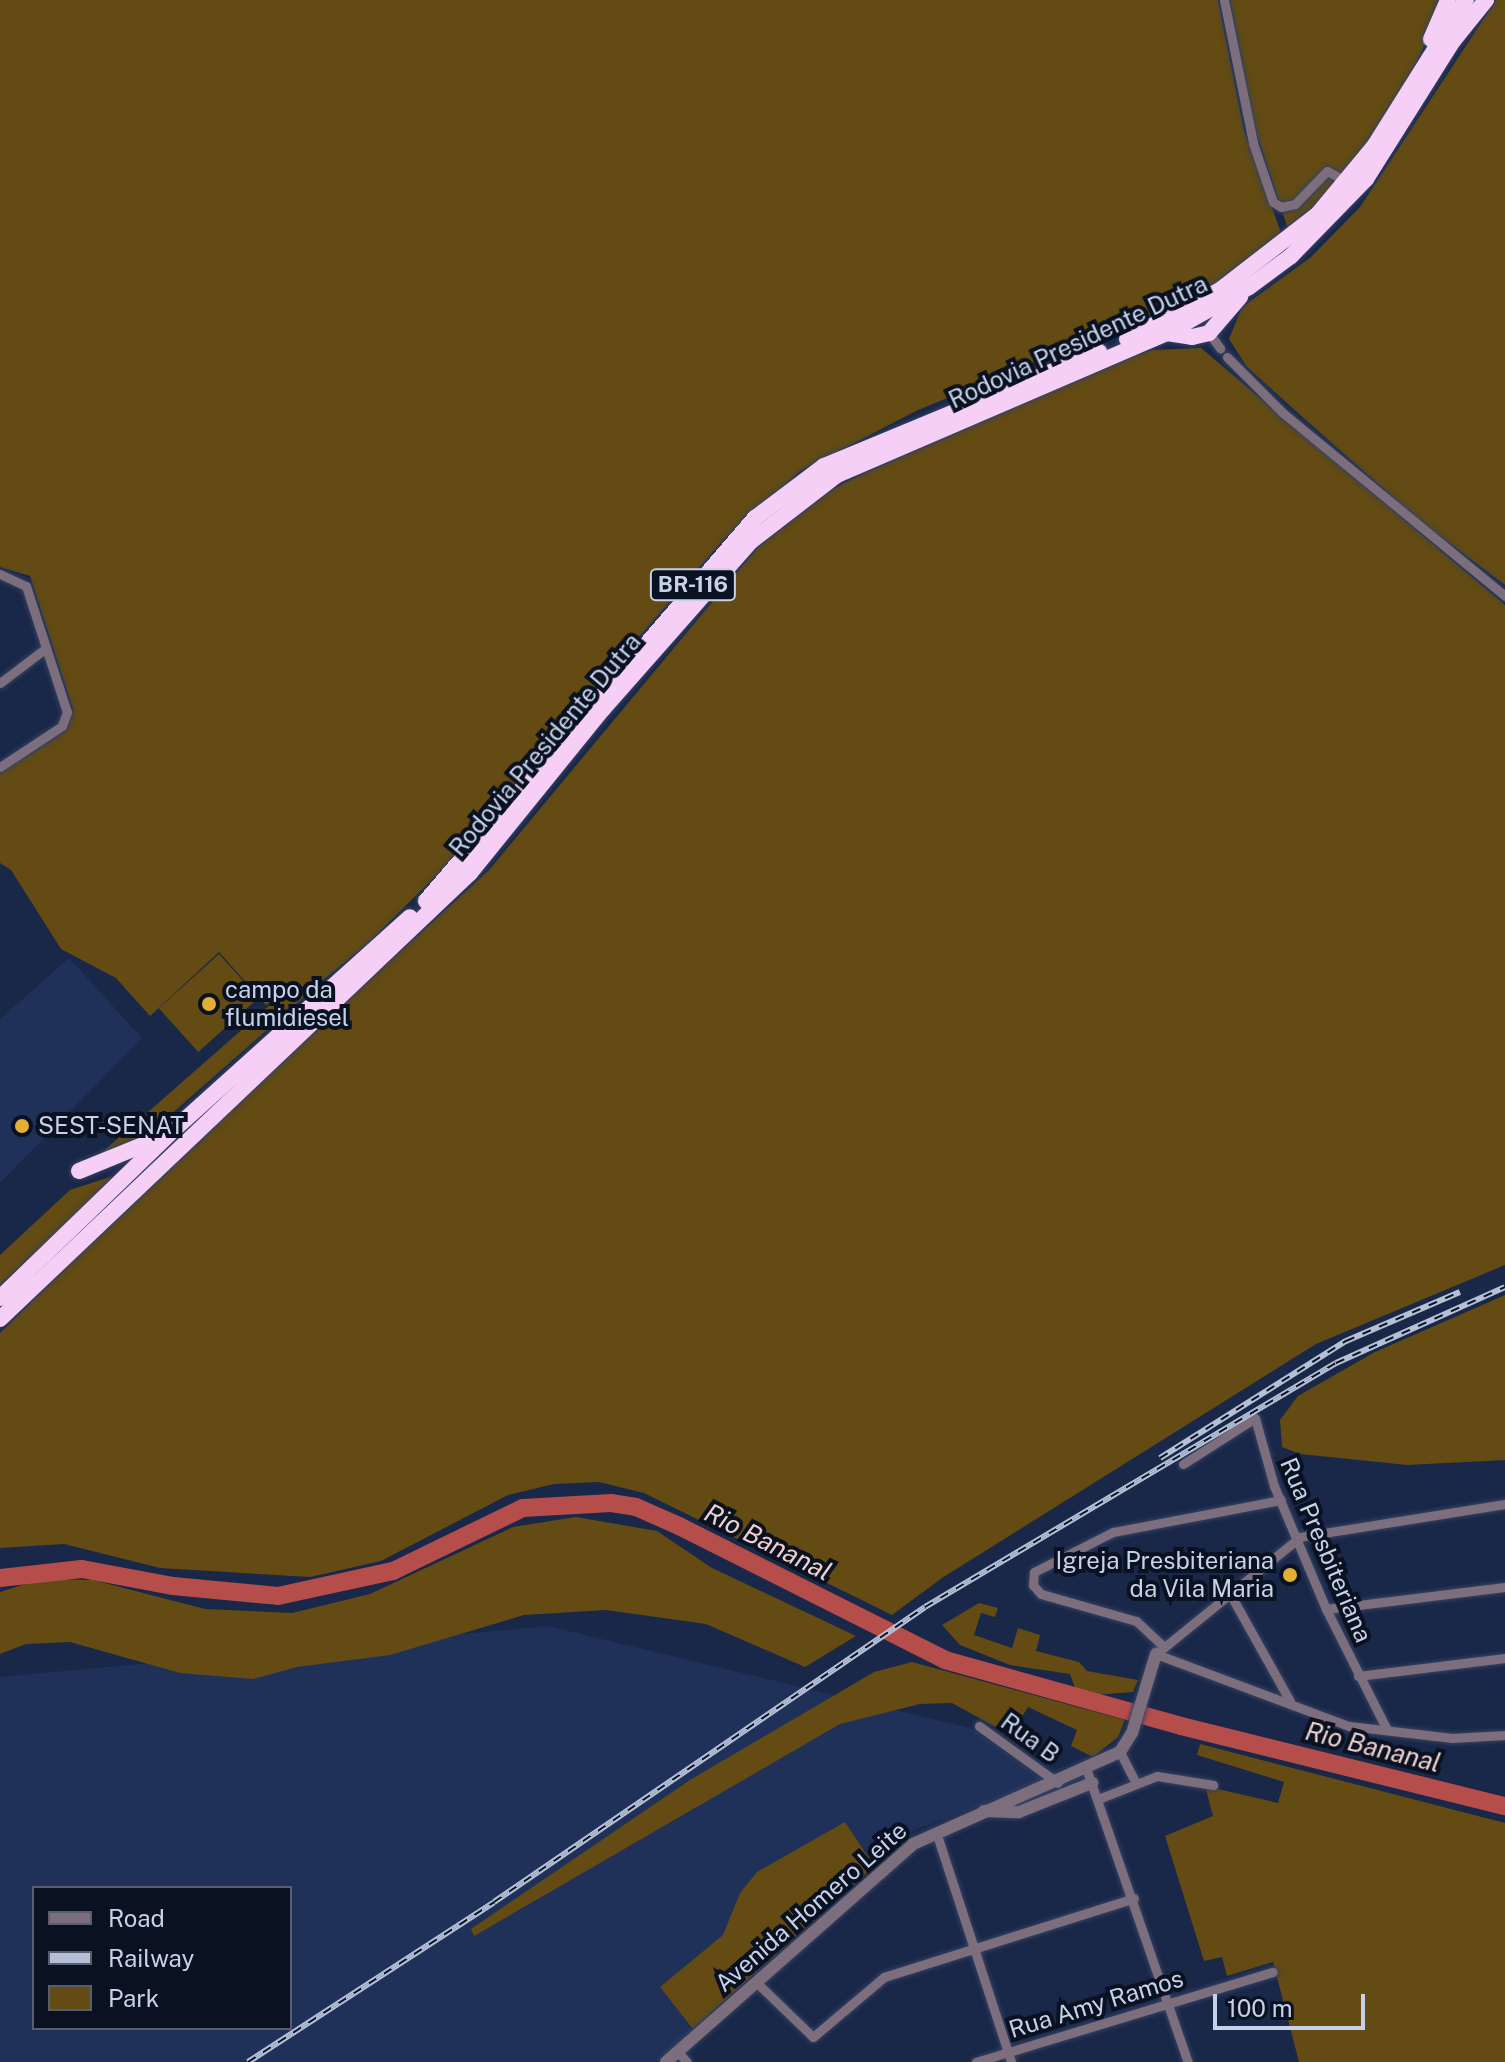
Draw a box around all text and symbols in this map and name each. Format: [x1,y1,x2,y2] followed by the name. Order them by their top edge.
[944,269,1212,415] street label: Rodovia Presidente Dutra
[649,567,737,603] road number: BR-116
[443,628,647,862] street label: Rodovia Presidente Dutra
[225,976,349,1032] place label: campo da flumidiesel
[200,995,218,1013] marker: campo da flumidiesel
[38,1112,184,1140] place label: SEST-SENAT
[13,1117,31,1135] marker: SEST-SENAT
[1274,1453,1378,1647] street label: Rua Presbiteriana
[699,1497,837,1587] water label: Rio Bananal
[1056,1547,1274,1603] place label: Igreja Presbiteriana da Vila Maria
[1281,1566,1299,1584] marker: Igreja Presbiteriana da Vila Maria
[995,1707,1065,1769] street label: Rua B
[1302,1715,1444,1779] water label: Rio Bananal
[709,1816,913,1998] street label: Avenida Homero Leite
[32,1886,292,2030] legend
[108,1904,165,1932] text: Road
[108,1944,194,1972] text: Railway
[1005,1964,1187,2044] street label: Rua Amy Ramos
[1217,1978,1369,2028] scale bar
[108,1984,159,2012] text: Park
[1227,1994,1293,2022] text: 100 m

